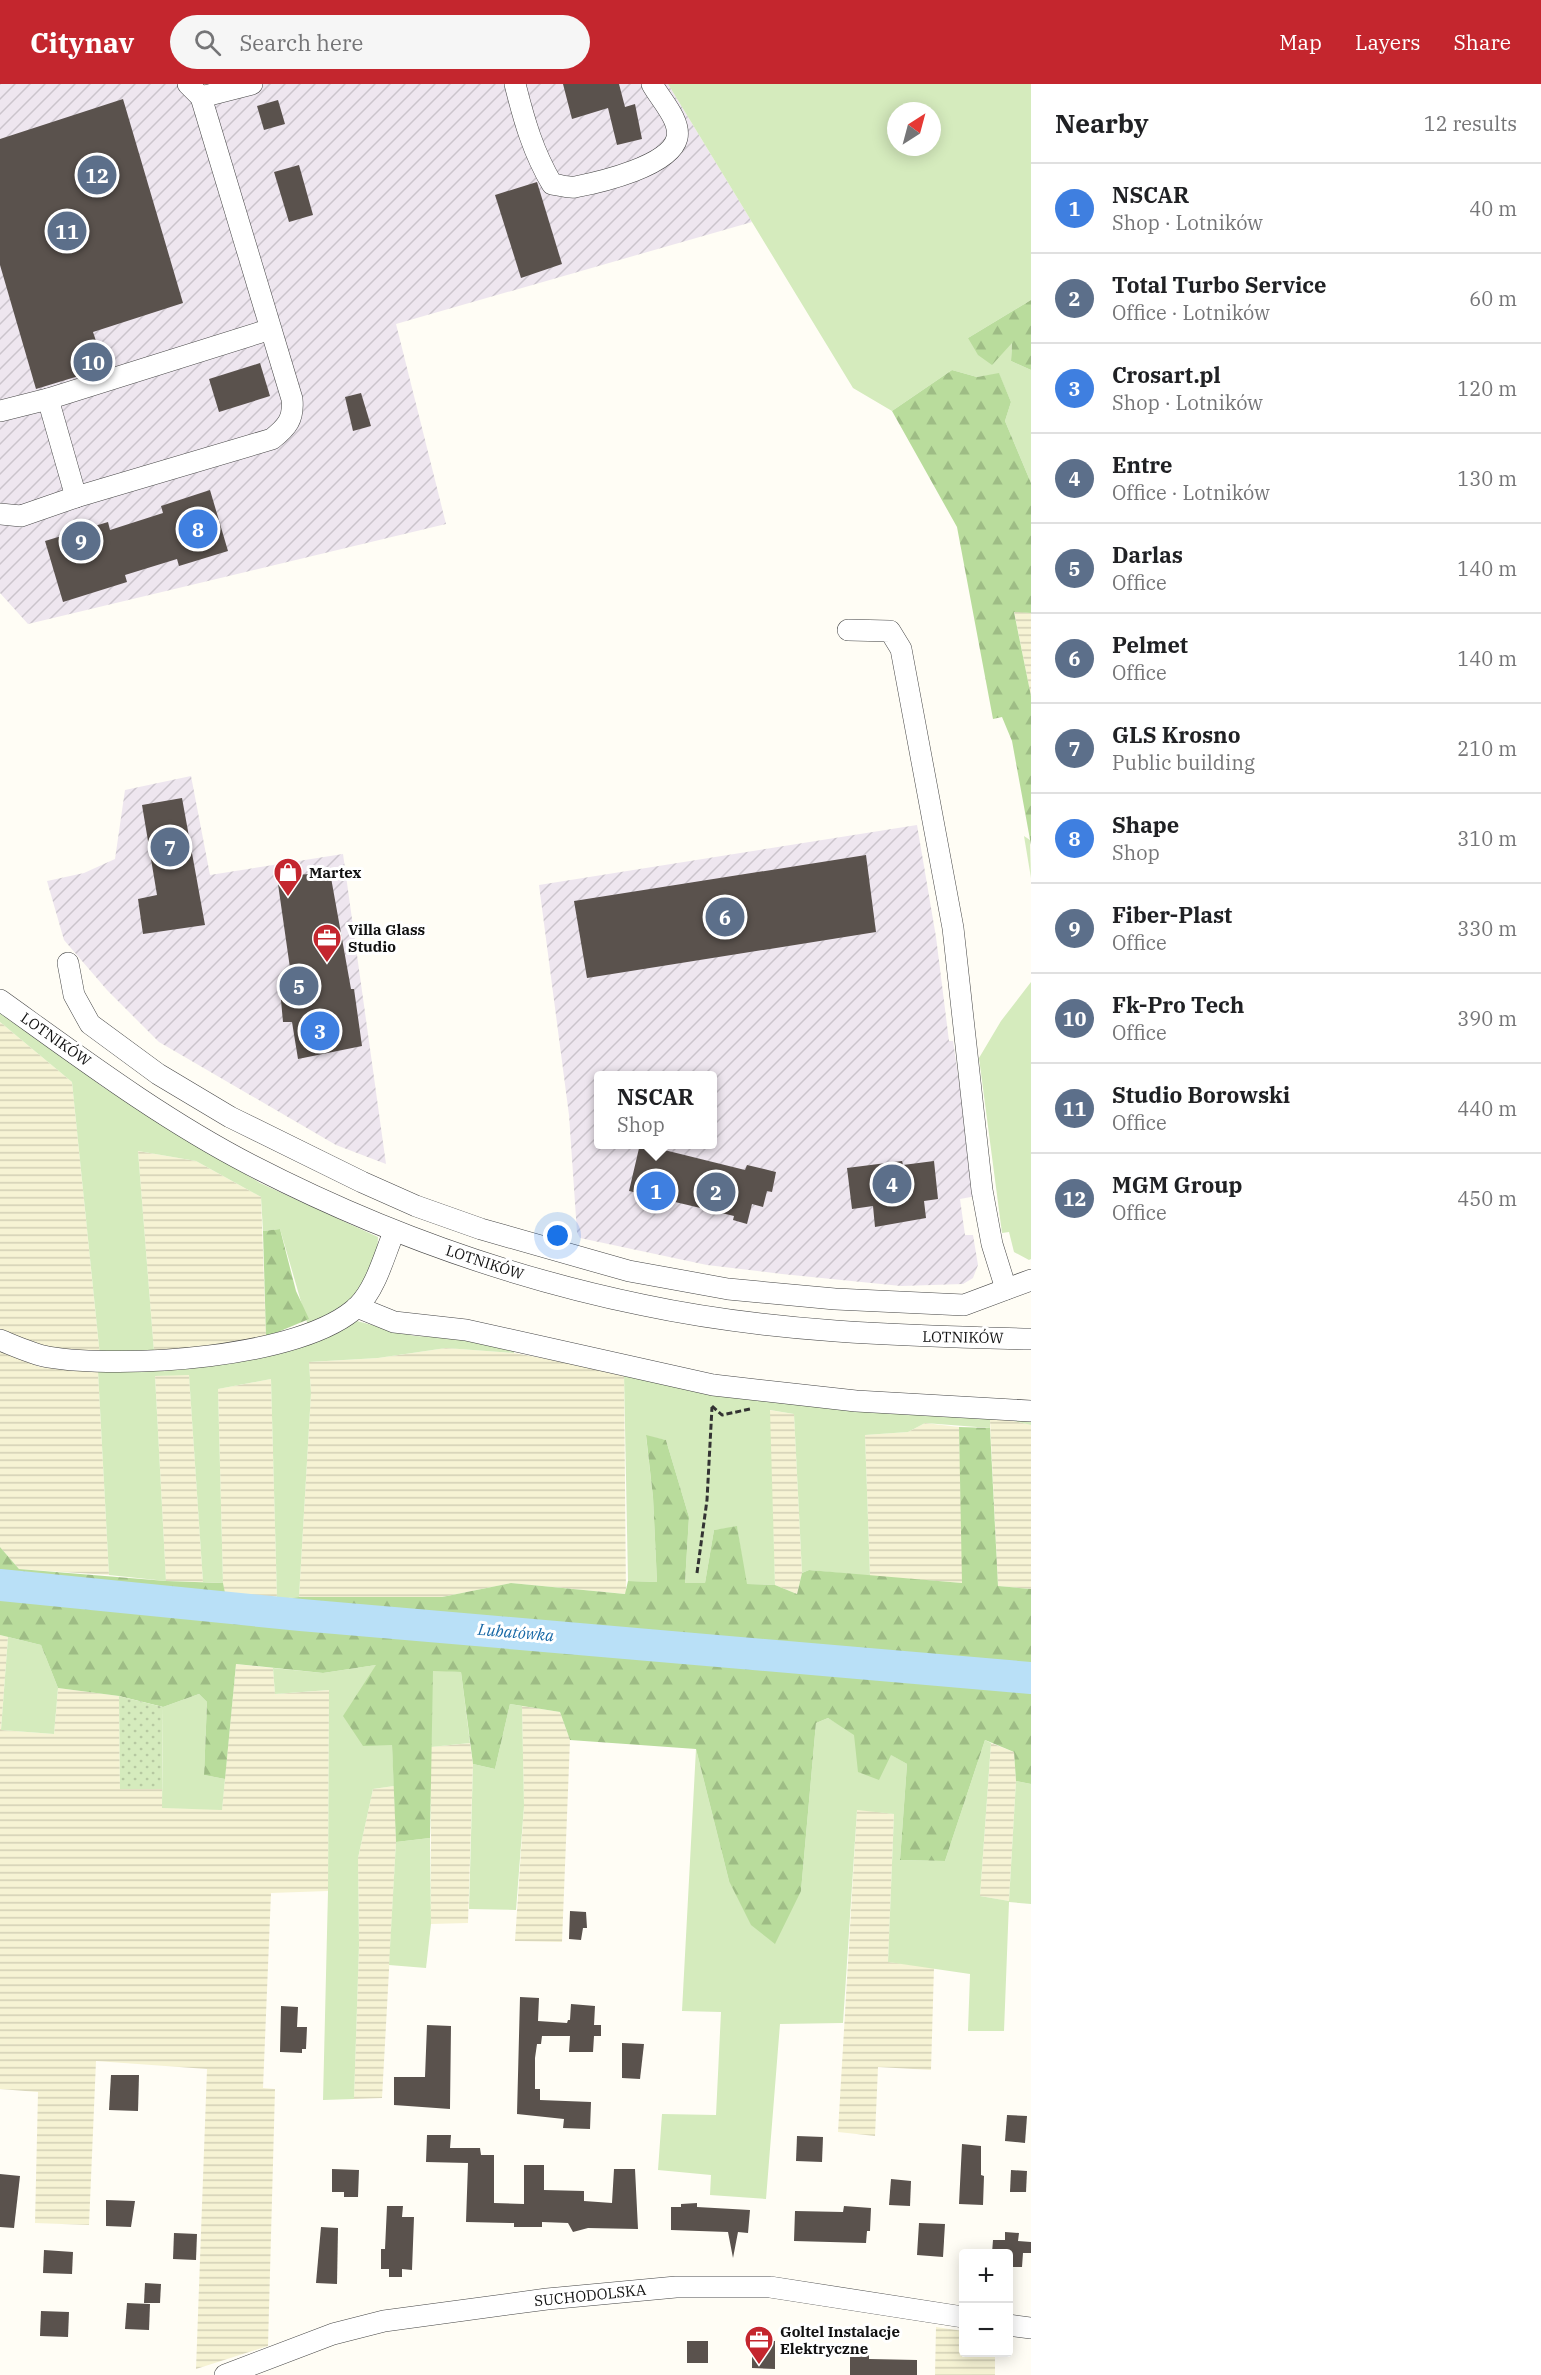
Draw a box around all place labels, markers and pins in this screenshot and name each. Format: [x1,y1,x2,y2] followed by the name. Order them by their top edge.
[78,152,116,197] pin: 12
[48,208,86,254] pin: 11
[74,340,112,384] pin: 10
[178,506,218,552] pin: 8
[62,518,100,564] pin: 9
[150,824,190,870] pin: 7
[272,856,304,898] shop icon: Martex
[309,863,361,882] place label: Martex
[706,894,744,940] pin: 6
[348,920,425,956] place label: Villa Glass Studio
[311,922,343,964] office icon: Villa Glass Studio
[280,964,318,1008] pin: 5
[300,1008,340,1054] pin: 3
[872,1162,912,1206] pin: 4
[636,1168,676,1214] pin: 1
[696,1170,736,1214] pin: 2
[780,2322,900,2358] place label: Goltel Instalacje Elektryczne
[743,2324,775,2366] office icon: Goltel Instalacje Elektryczne

